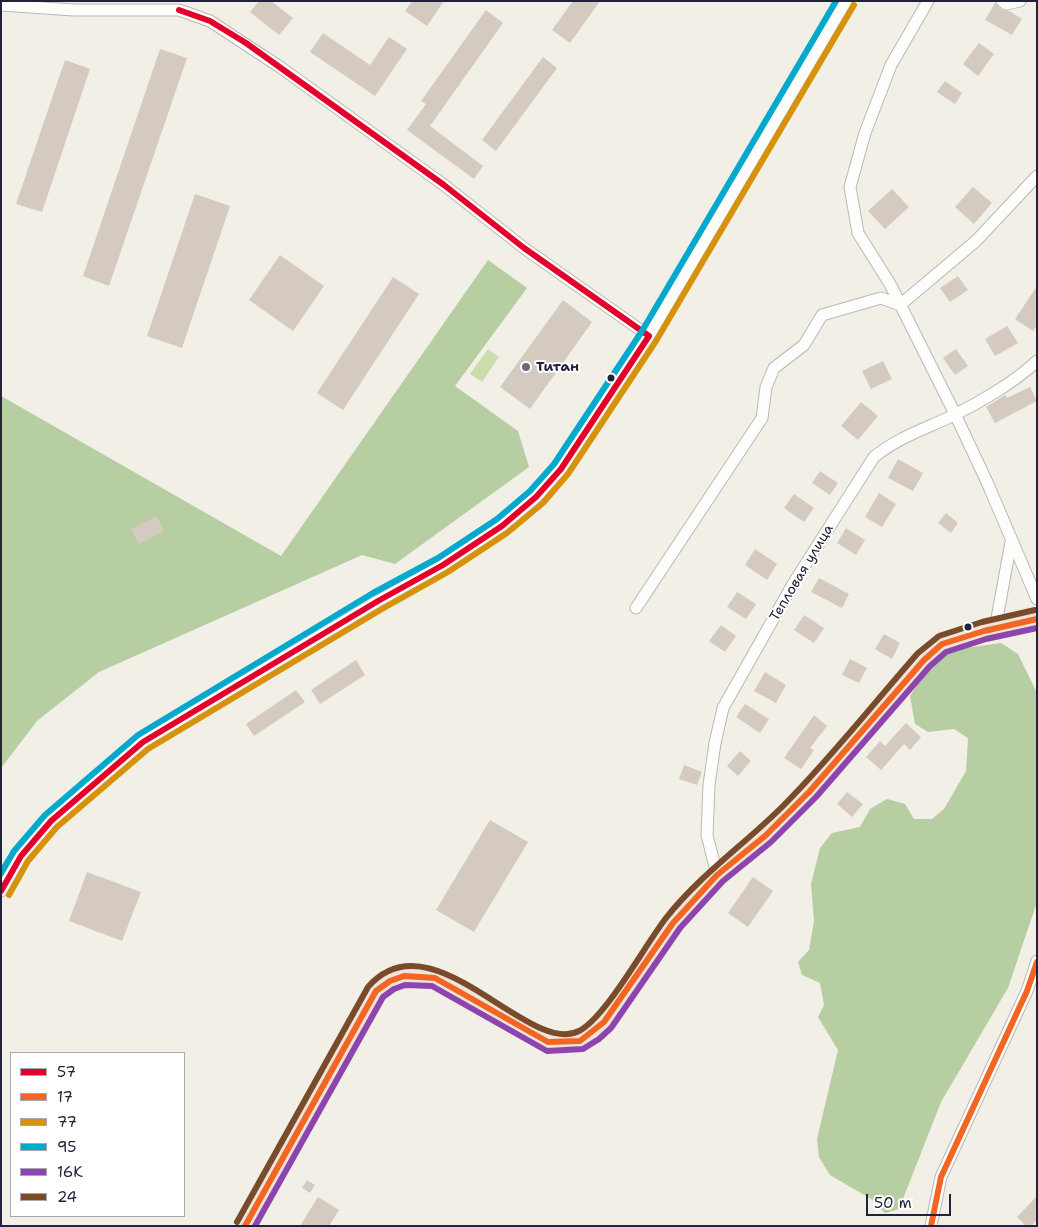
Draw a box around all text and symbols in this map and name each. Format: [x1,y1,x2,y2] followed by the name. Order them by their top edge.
[536,359,579,375] place label: Титан
[520,361,532,373] marker: Титан
[606,373,616,383] unlabelled marker
[767,522,837,624] street label: Тепловая улица
[963,622,973,632] unlabelled marker
[10,1052,185,1217] legend
[57,1062,76,1082] text: 57
[57,1087,73,1107] text: 17
[57,1112,77,1132] text: 77
[57,1137,76,1157] text: 95
[57,1162,83,1182] text: 16К
[868,1184,953,1216] scale bar
[57,1187,77,1207] text: 24
[874,1193,912,1213] text: 50 m

